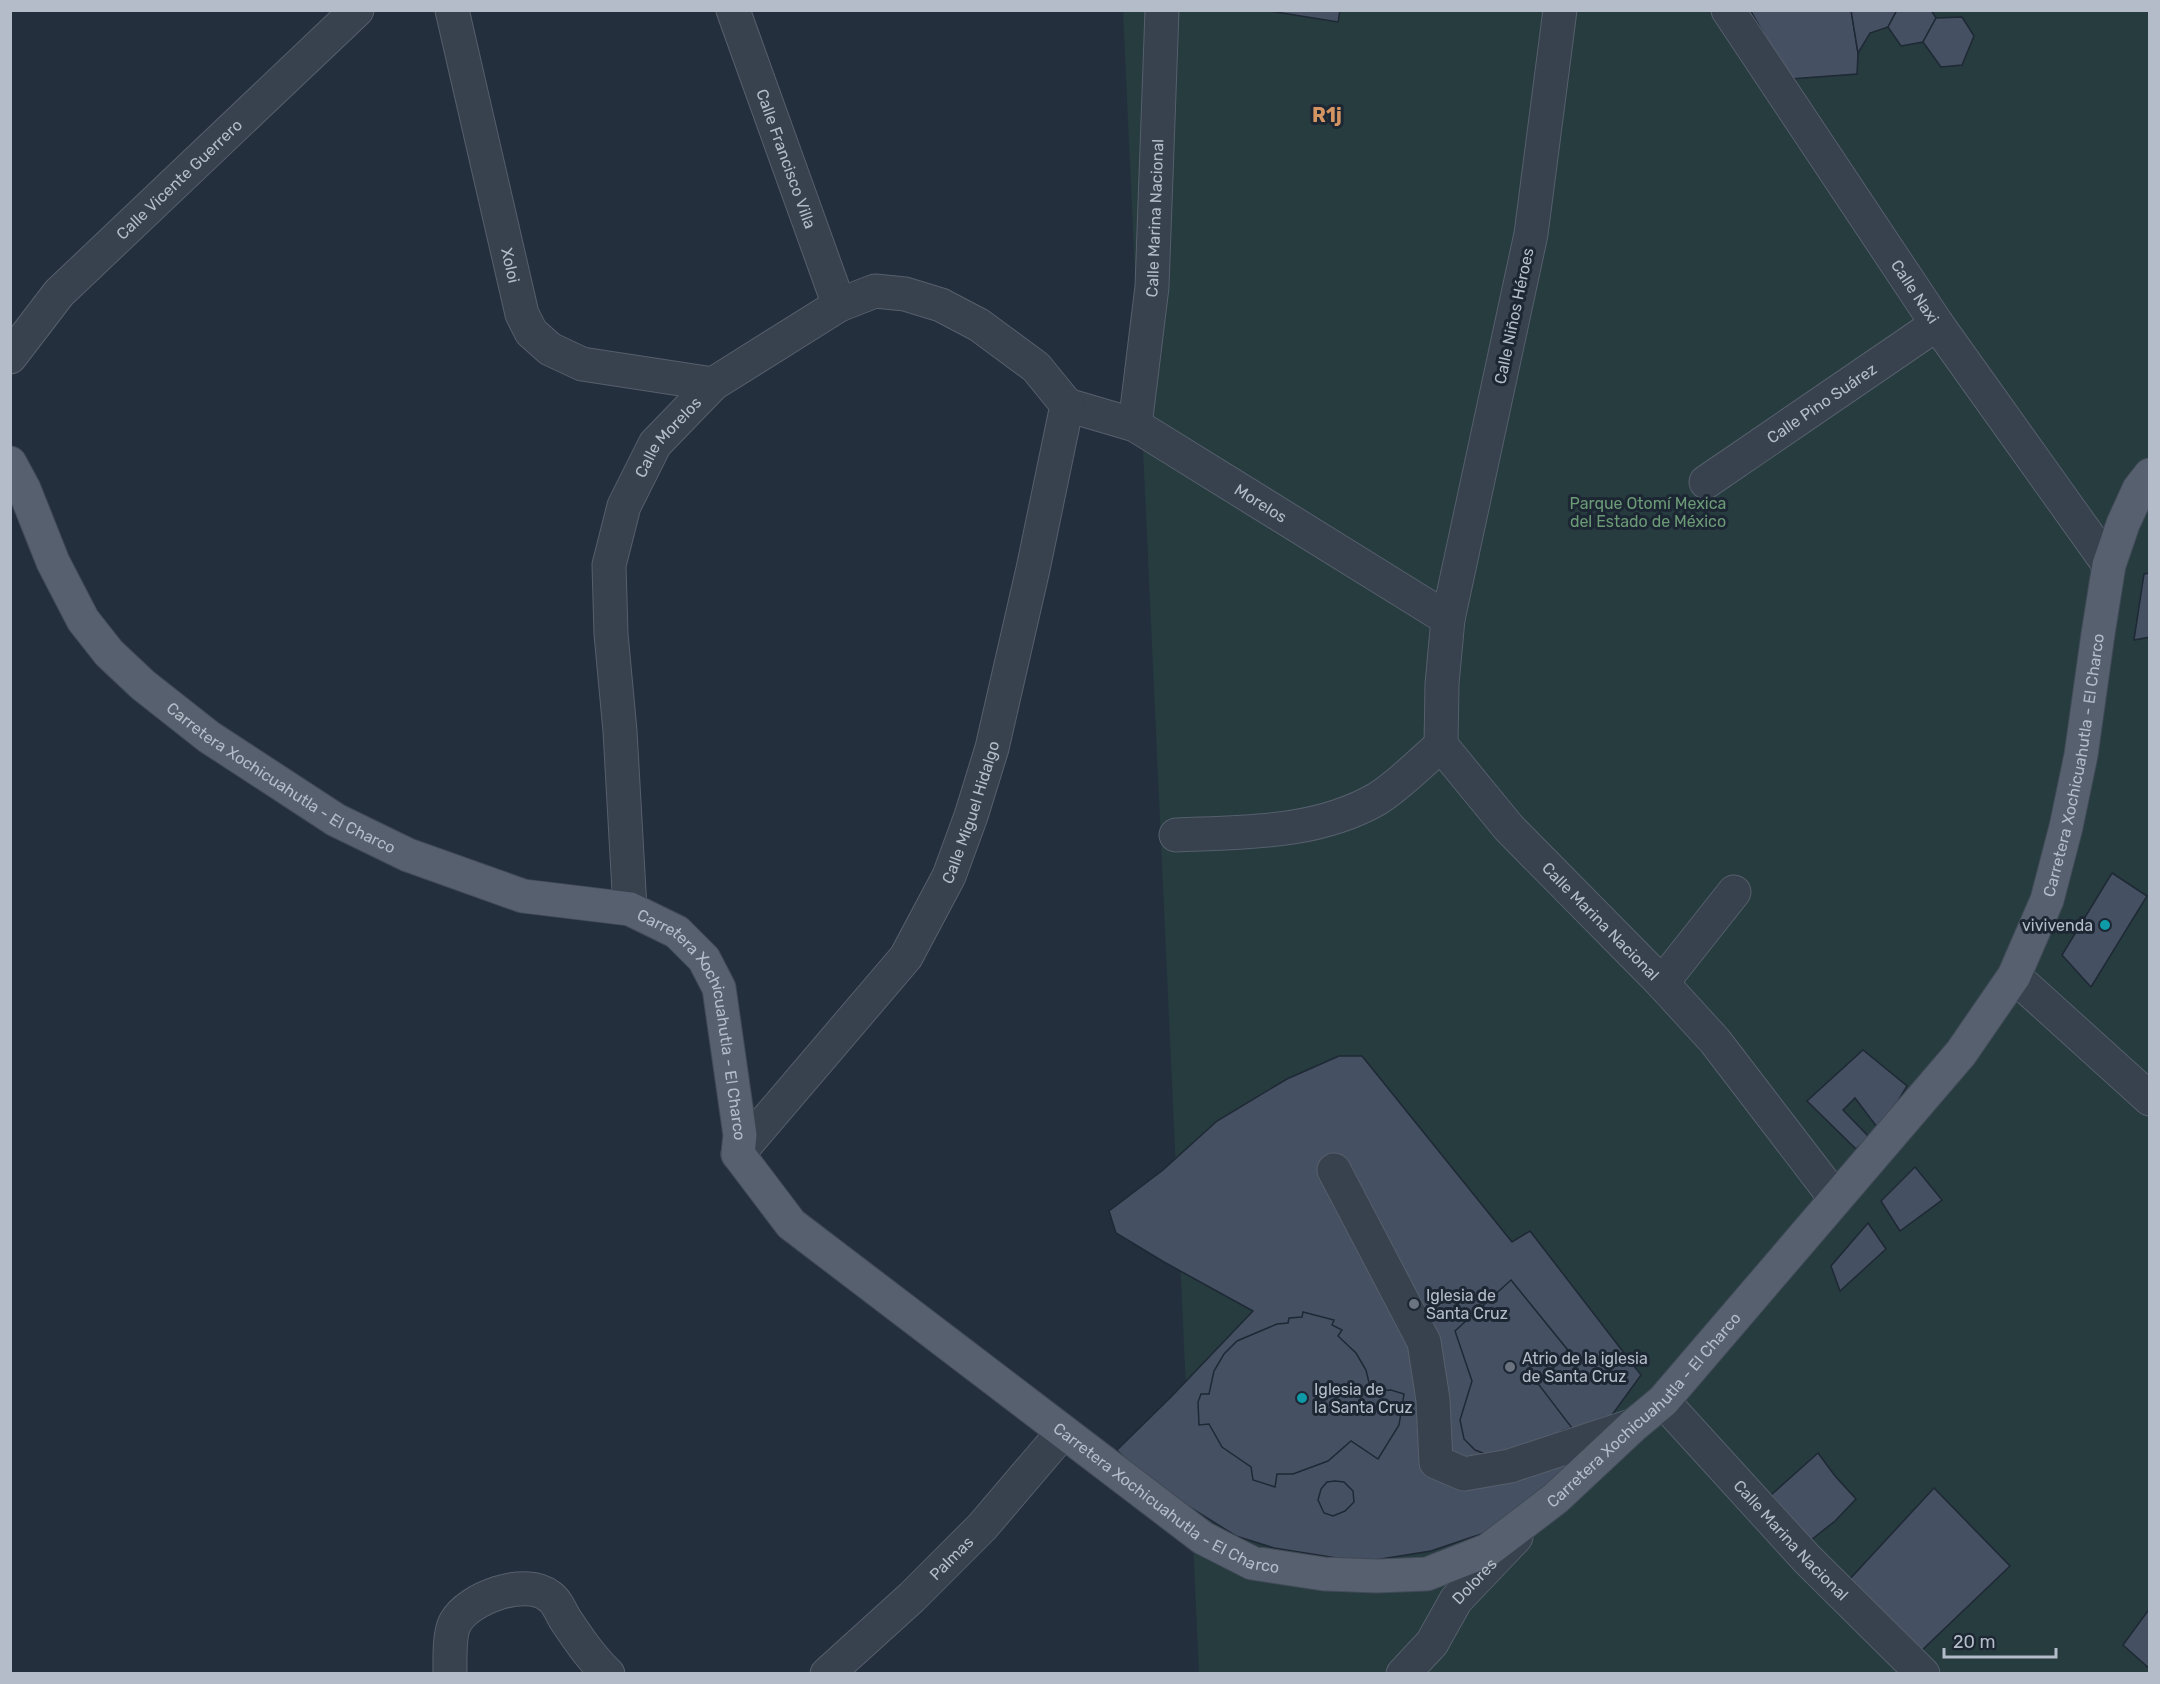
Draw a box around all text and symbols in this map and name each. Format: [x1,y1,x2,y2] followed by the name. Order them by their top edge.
[753,86,820,231] street label: Calle Francisco Villa
[1312,103,1342,127] district label: R1j
[112,115,246,243] street label: Calle Vicente Guerrero
[1141,139,1167,298] street label: Calle Marina Nacional
[498,246,524,285] street label: Xoloi
[1490,246,1538,386] street label: Calle Niños Héroes
[1887,256,1943,327] street label: Calle Naxi
[1763,359,1880,447] street label: Calle Pino Suárez
[630,393,705,480] street label: Calle Morelos
[1231,480,1291,526] street label: Morelos
[1570,494,1726,531] park label: Parque Otomí Mexica del Estado de México
[2039,632,2107,899] street label: Carretera Xochicuahutla - El Charco
[163,698,399,857] street label: Carretera Xochicuahutla - El Charco
[937,739,1003,887] street label: Calle Miguel Hidalgo
[1538,858,1663,984] street label: Calle Marina Nacional
[634,905,750,1141] street label: Carretera Xochicuahutla - El Charco
[2022,916,2093,935] place label: vivivenda
[2098,918,2112,932] marker: vivivenda
[1426,1286,1508,1323] place label: Iglesia de Santa Cruz
[1407,1297,1421,1311] marker: Iglesia de Santa Cruz
[1543,1308,1744,1511] street label: Carretera Xochicuahutla - El Charco
[1522,1349,1648,1386] place label: Atrio de la iglesia de Santa Cruz
[1503,1360,1517,1374] marker: Atrio de la iglesia de Santa Cruz
[1314,1380,1413,1417] place label: Iglesia de la Santa Cruz
[1295,1391,1309,1405] marker: Iglesia de la Santa Cruz
[1050,1418,1281,1577] street label: Carretera Xochicuahutla - El Charco
[1730,1476,1852,1604] street label: Calle Marina Nacional
[925,1532,977,1584] street label: Palmas
[1448,1554,1500,1608] street label: Dolores
[1944,1621,2056,1659] scale bar
[1953,1631,1995,1653] text: 20 m

